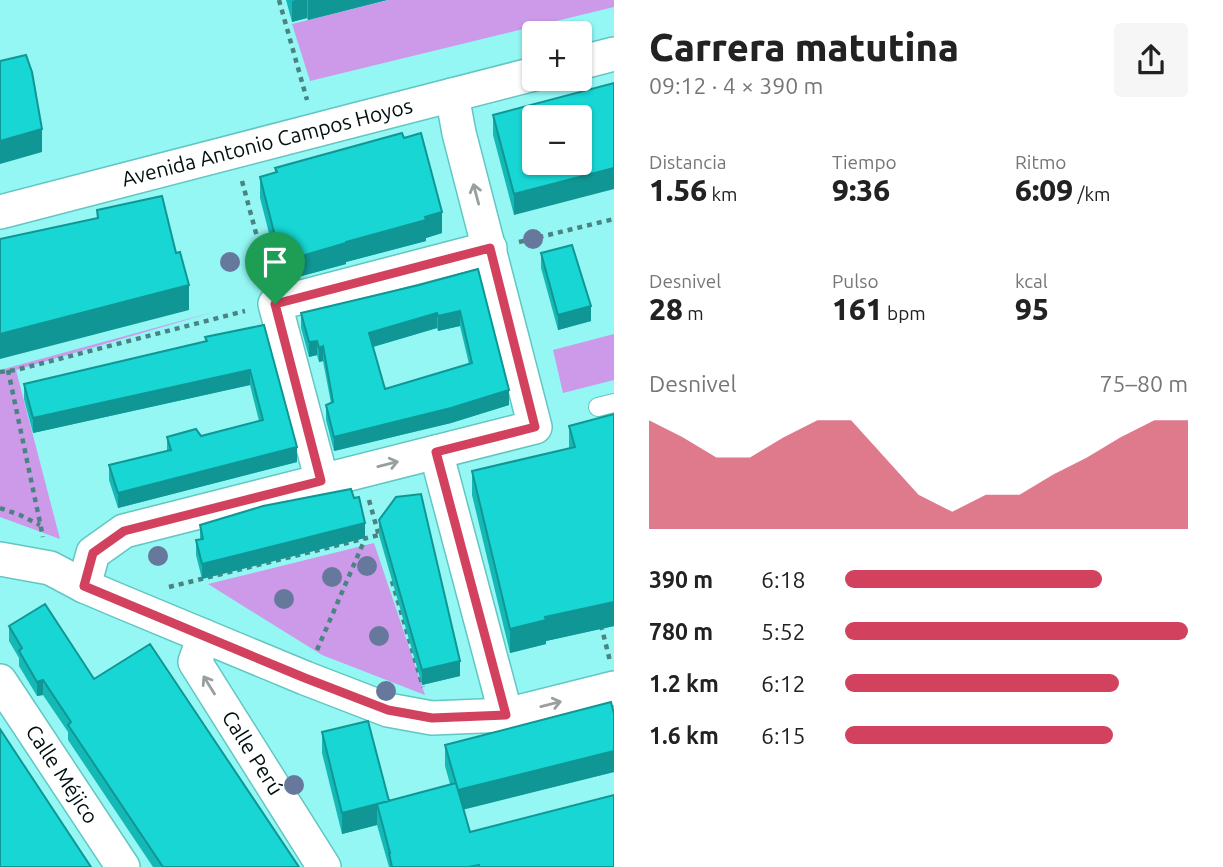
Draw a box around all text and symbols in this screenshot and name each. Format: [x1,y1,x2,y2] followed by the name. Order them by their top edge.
[522,21,592,175] map controls
[522,21,592,91] button: +
[1114,23,1188,97] button: share
[649,26,959,68] text: Carrera matutina
[649,73,823,98] text: 09:12 · 4 × 390 m
[119,93,415,191] street label: Avenida Antonio Campos Hoyos
[522,105,592,175] button: −
[649,151,727,173] text: Distancia
[832,151,897,173] text: Tiempo
[1015,151,1066,173] text: Ritmo
[649,173,707,207] text: 1.56
[832,173,890,207] text: 9:36
[1015,173,1073,207] text: 6:09
[707,183,737,205] text: km
[1073,183,1111,205] text: /km
[469,184,482,206] one-way arrow
[245,232,305,304] pin
[256,243,294,281] icon: arrive
[649,270,721,292] text: Desnivel
[832,270,879,292] text: Pulso
[1015,270,1048,292] text: kcal
[649,292,683,326] text: 28
[832,292,883,326] text: 161
[1015,292,1049,326] text: 95
[683,302,704,324] text: m
[883,302,926,324] text: bpm
[649,371,737,396] text: Desnivel
[1100,371,1188,396] text: 75–80 m
[376,457,399,470] one-way arrow
[649,567,713,592] text: 390 m
[761,567,806,592] text: 6:18
[649,619,713,644] text: 780 m
[761,619,806,644] text: 5:52
[649,671,719,696] text: 1.2 km
[761,671,806,696] text: 6:12
[202,676,217,695] one-way arrow
[539,697,562,710] one-way arrow
[218,706,289,799] street label: Calle Perú
[21,720,104,828] street label: Calle Méjico
[649,723,719,748] text: 1.6 km
[761,723,806,748] text: 6:15

